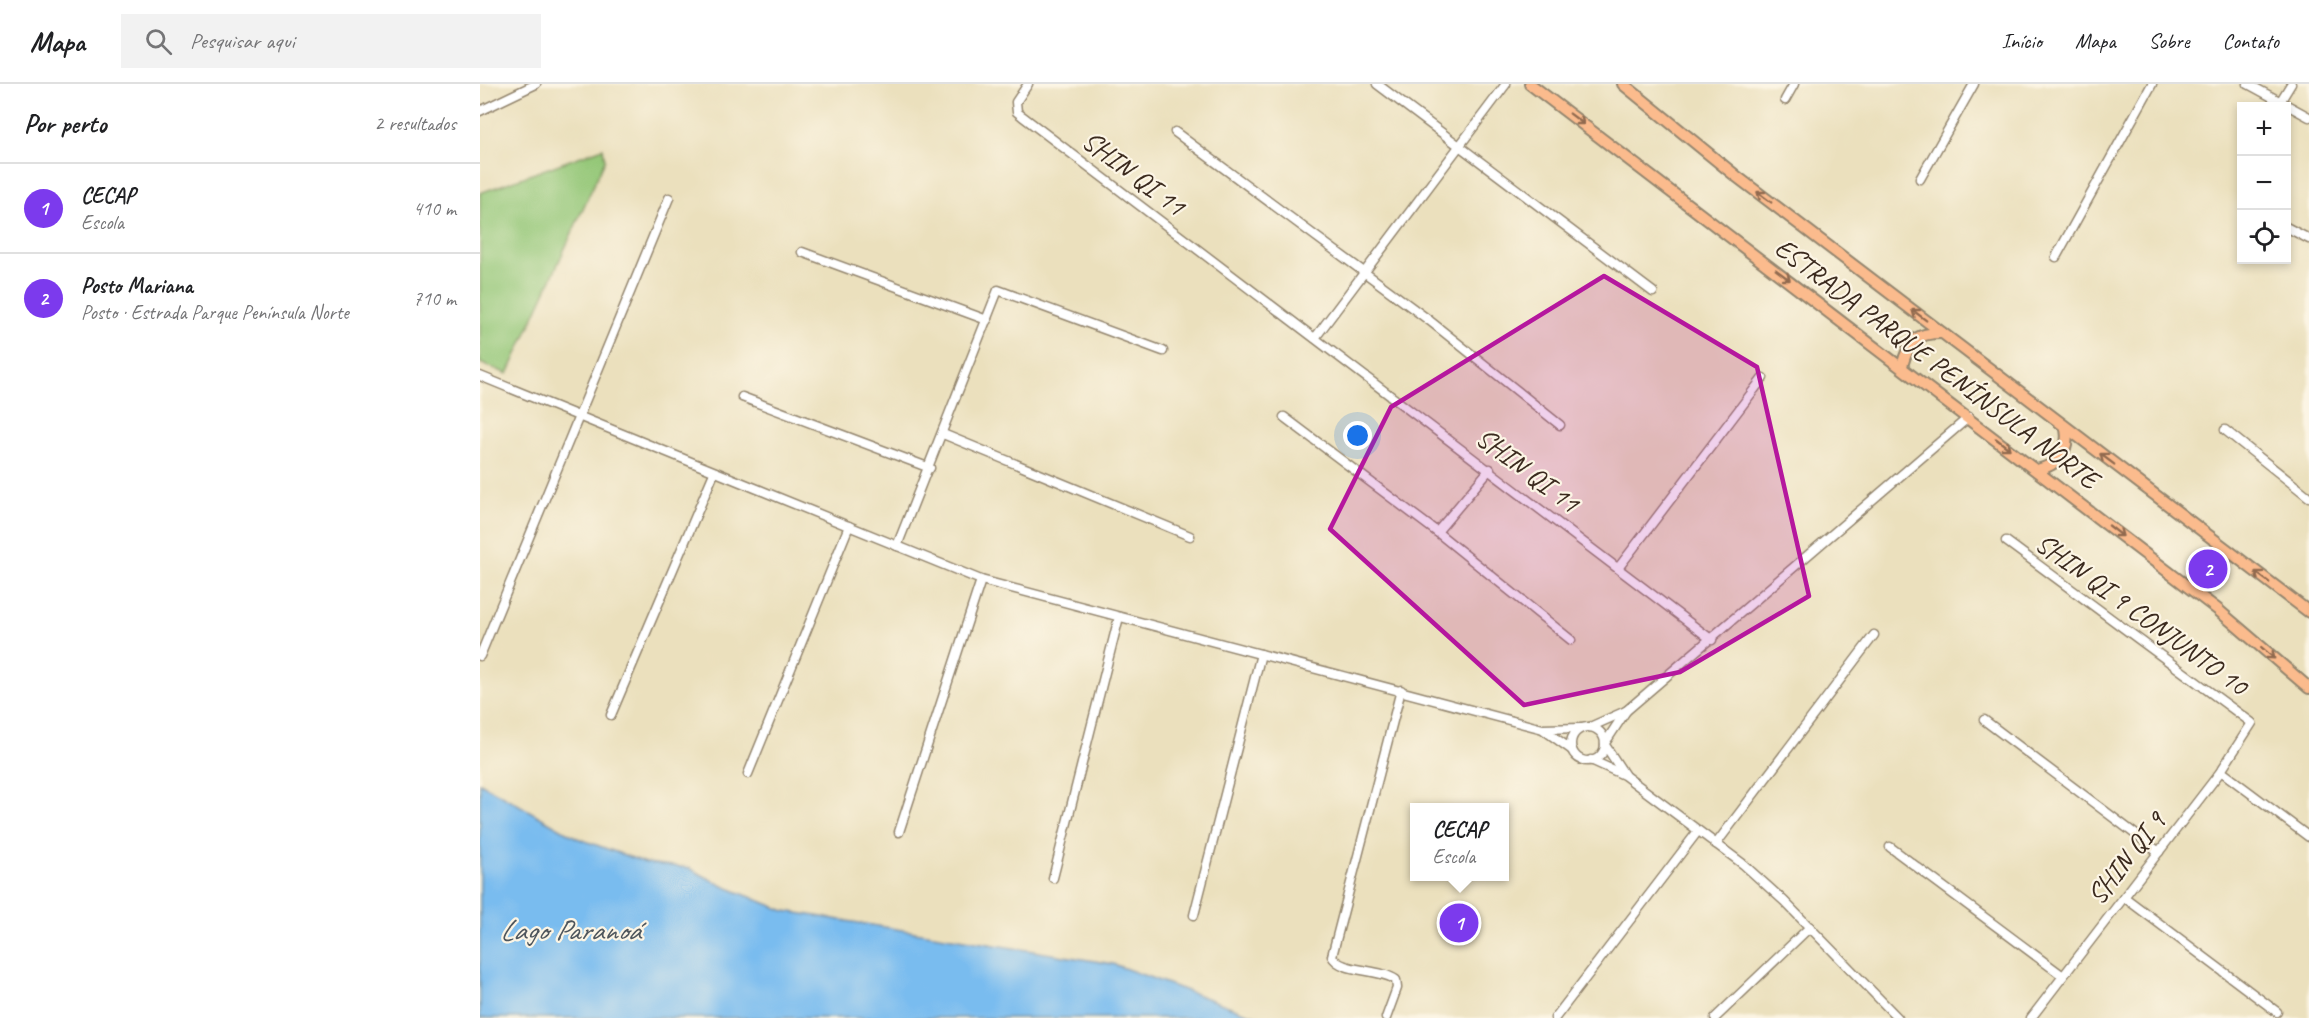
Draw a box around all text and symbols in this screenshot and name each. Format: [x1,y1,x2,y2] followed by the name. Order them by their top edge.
[121,14,541,68] search box
[30,24,85,59] text: Mapa
[142,25,175,58] icon: search
[190,27,295,55] text: Pesquisar aqui
[2002,28,2042,54] text: Início
[2075,28,2116,54] text: Mapa
[2149,28,2189,54] text: Sobre
[2222,28,2279,54] text: Contato
[2237,102,2291,264] map controls
[2237,102,2291,156] button: +
[24,107,106,140] text: Por perto
[374,111,456,136] text: 2 resultados
[1569,113,1585,126] one-way arrow
[1075,123,1194,224] street label: SHIN QI 11
[2237,156,2291,210] button: −
[81,182,135,210] text: CECAP
[1756,191,1772,203] one-way arrow
[39,196,48,221] text: 1
[413,196,456,221] text: 410 m
[81,210,124,235] text: Escola
[2237,210,2291,264] button: locate
[1768,230,2108,498] street label: ESTRADA PARQUE PENÍNSULA NORTE
[1774,269,1790,281] one-way arrow
[81,272,193,300] text: Posto Mariana
[39,286,48,311] text: 2
[413,286,456,311] text: 710 m
[81,300,349,325] text: Posto · Estrada Parque Península Norte
[1911,309,1927,321] one-way arrow
[1469,420,1588,521] street label: SHIN QI 11
[1343,421,1372,450] your location
[1995,437,2011,450] one-way arrow
[2099,453,2115,465] one-way arrow
[2029,525,2257,704] street label: SHIN QI 9 CONJUNTO 10
[2108,525,2124,538] one-way arrow
[2188,546,2228,592] pin: 2
[2255,570,2271,583] one-way arrow
[2261,646,2276,660] one-way arrow
[1410,803,1509,881] popup
[2079,803,2174,911] street label: SHIN QI 9
[1432,816,1487,844] text: CECAP
[1432,844,1475,869] text: Escola
[1440,900,1478,946] pin: 1
[500,911,647,949] water label: Lago Paranoá

